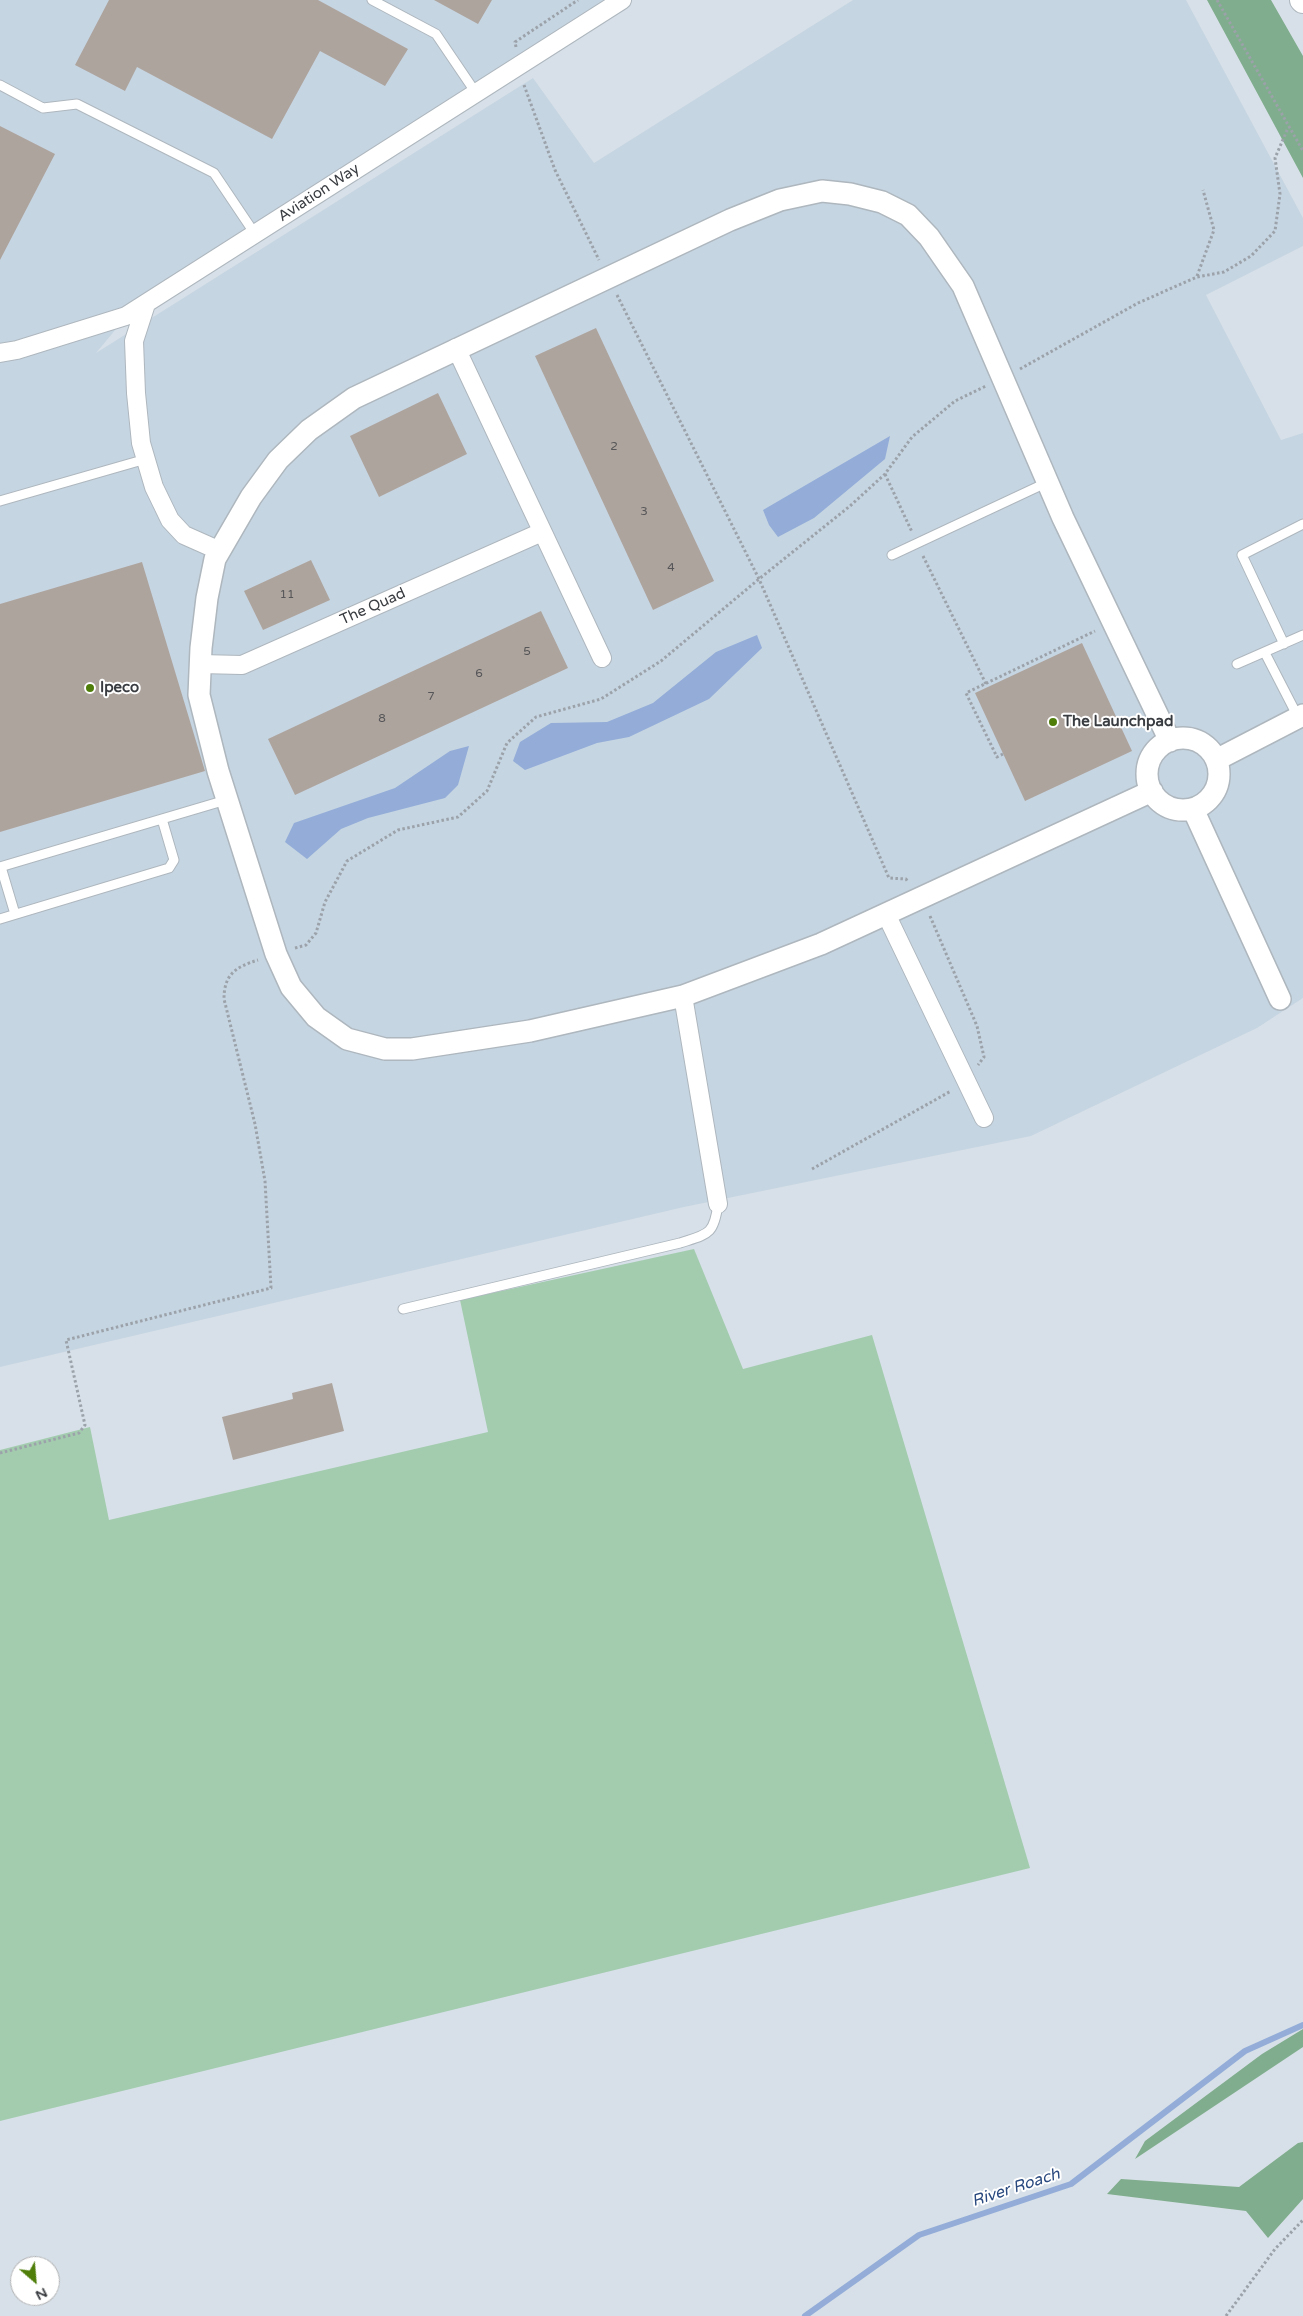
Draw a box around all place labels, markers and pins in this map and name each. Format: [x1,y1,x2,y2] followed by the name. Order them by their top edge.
[100,679,139,697] place label: Ipeco
[84,682,96,694] marker: Ipeco
[1063,713,1173,731] place label: The Launchpad
[1047,716,1059,728] marker: The Launchpad

